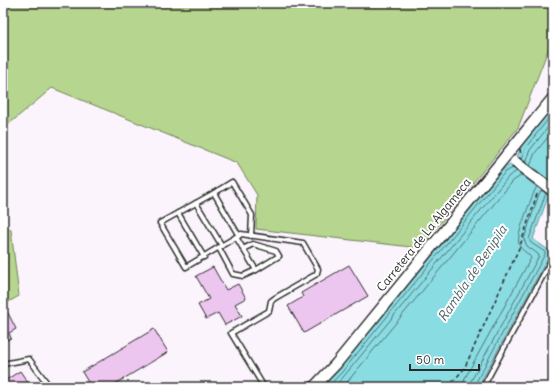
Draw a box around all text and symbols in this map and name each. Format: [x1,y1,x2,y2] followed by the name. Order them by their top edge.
[373,175,474,294] street label: Carretera de La Algameca
[434,222,511,324] water label: Rambla de Benipila
[410,346,479,372] scale bar
[416,352,445,367] text: 50 m

